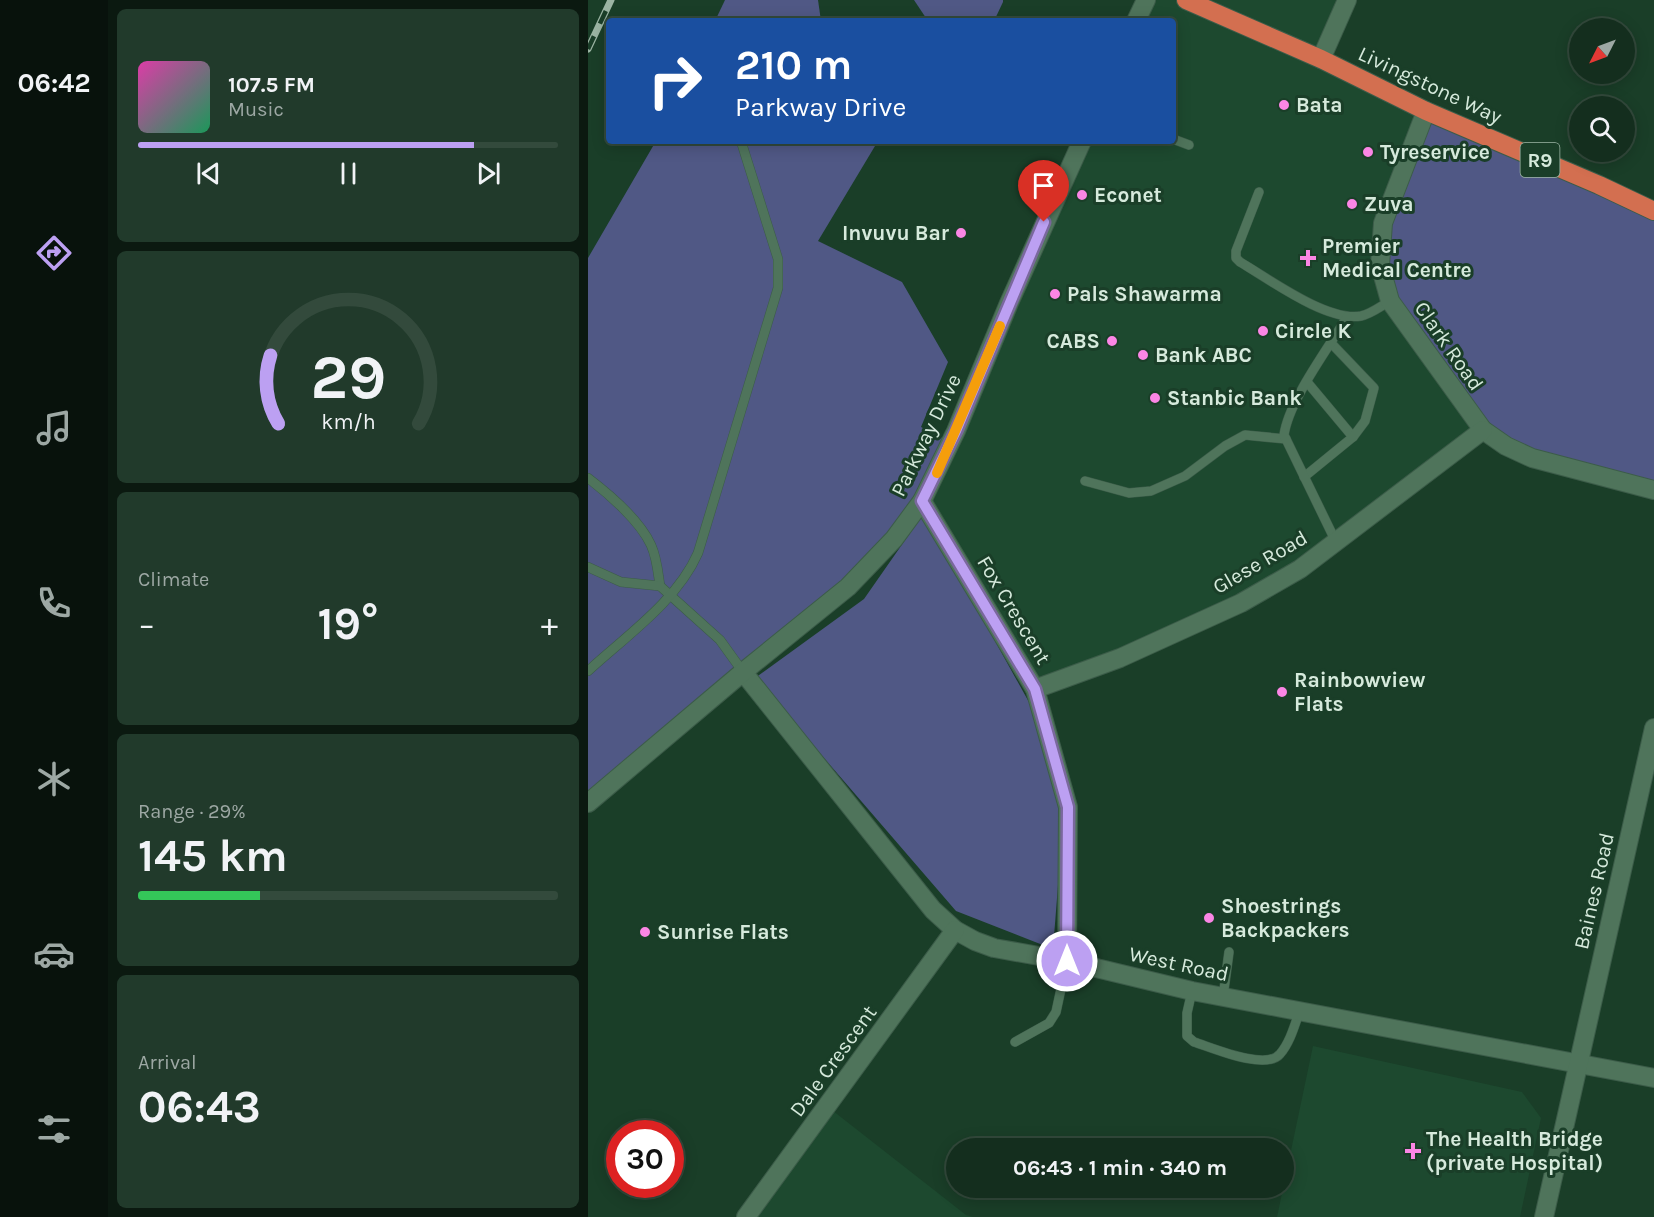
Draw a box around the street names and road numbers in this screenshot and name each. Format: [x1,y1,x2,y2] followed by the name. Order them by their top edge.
[1354,41,1506,129] street label: Livingstone Way
[1520,143,1560,177] road number: R9
[1410,297,1488,395] street label: Clark Road
[886,370,966,500] street label: Parkway Drive
[1208,525,1312,599] street label: Glese Road
[972,551,1056,669] street label: Fox Crescent
[1569,830,1619,952] street label: Baines Road
[1127,942,1231,986] street label: West Road
[785,1001,881,1121] street label: Dale Crescent

